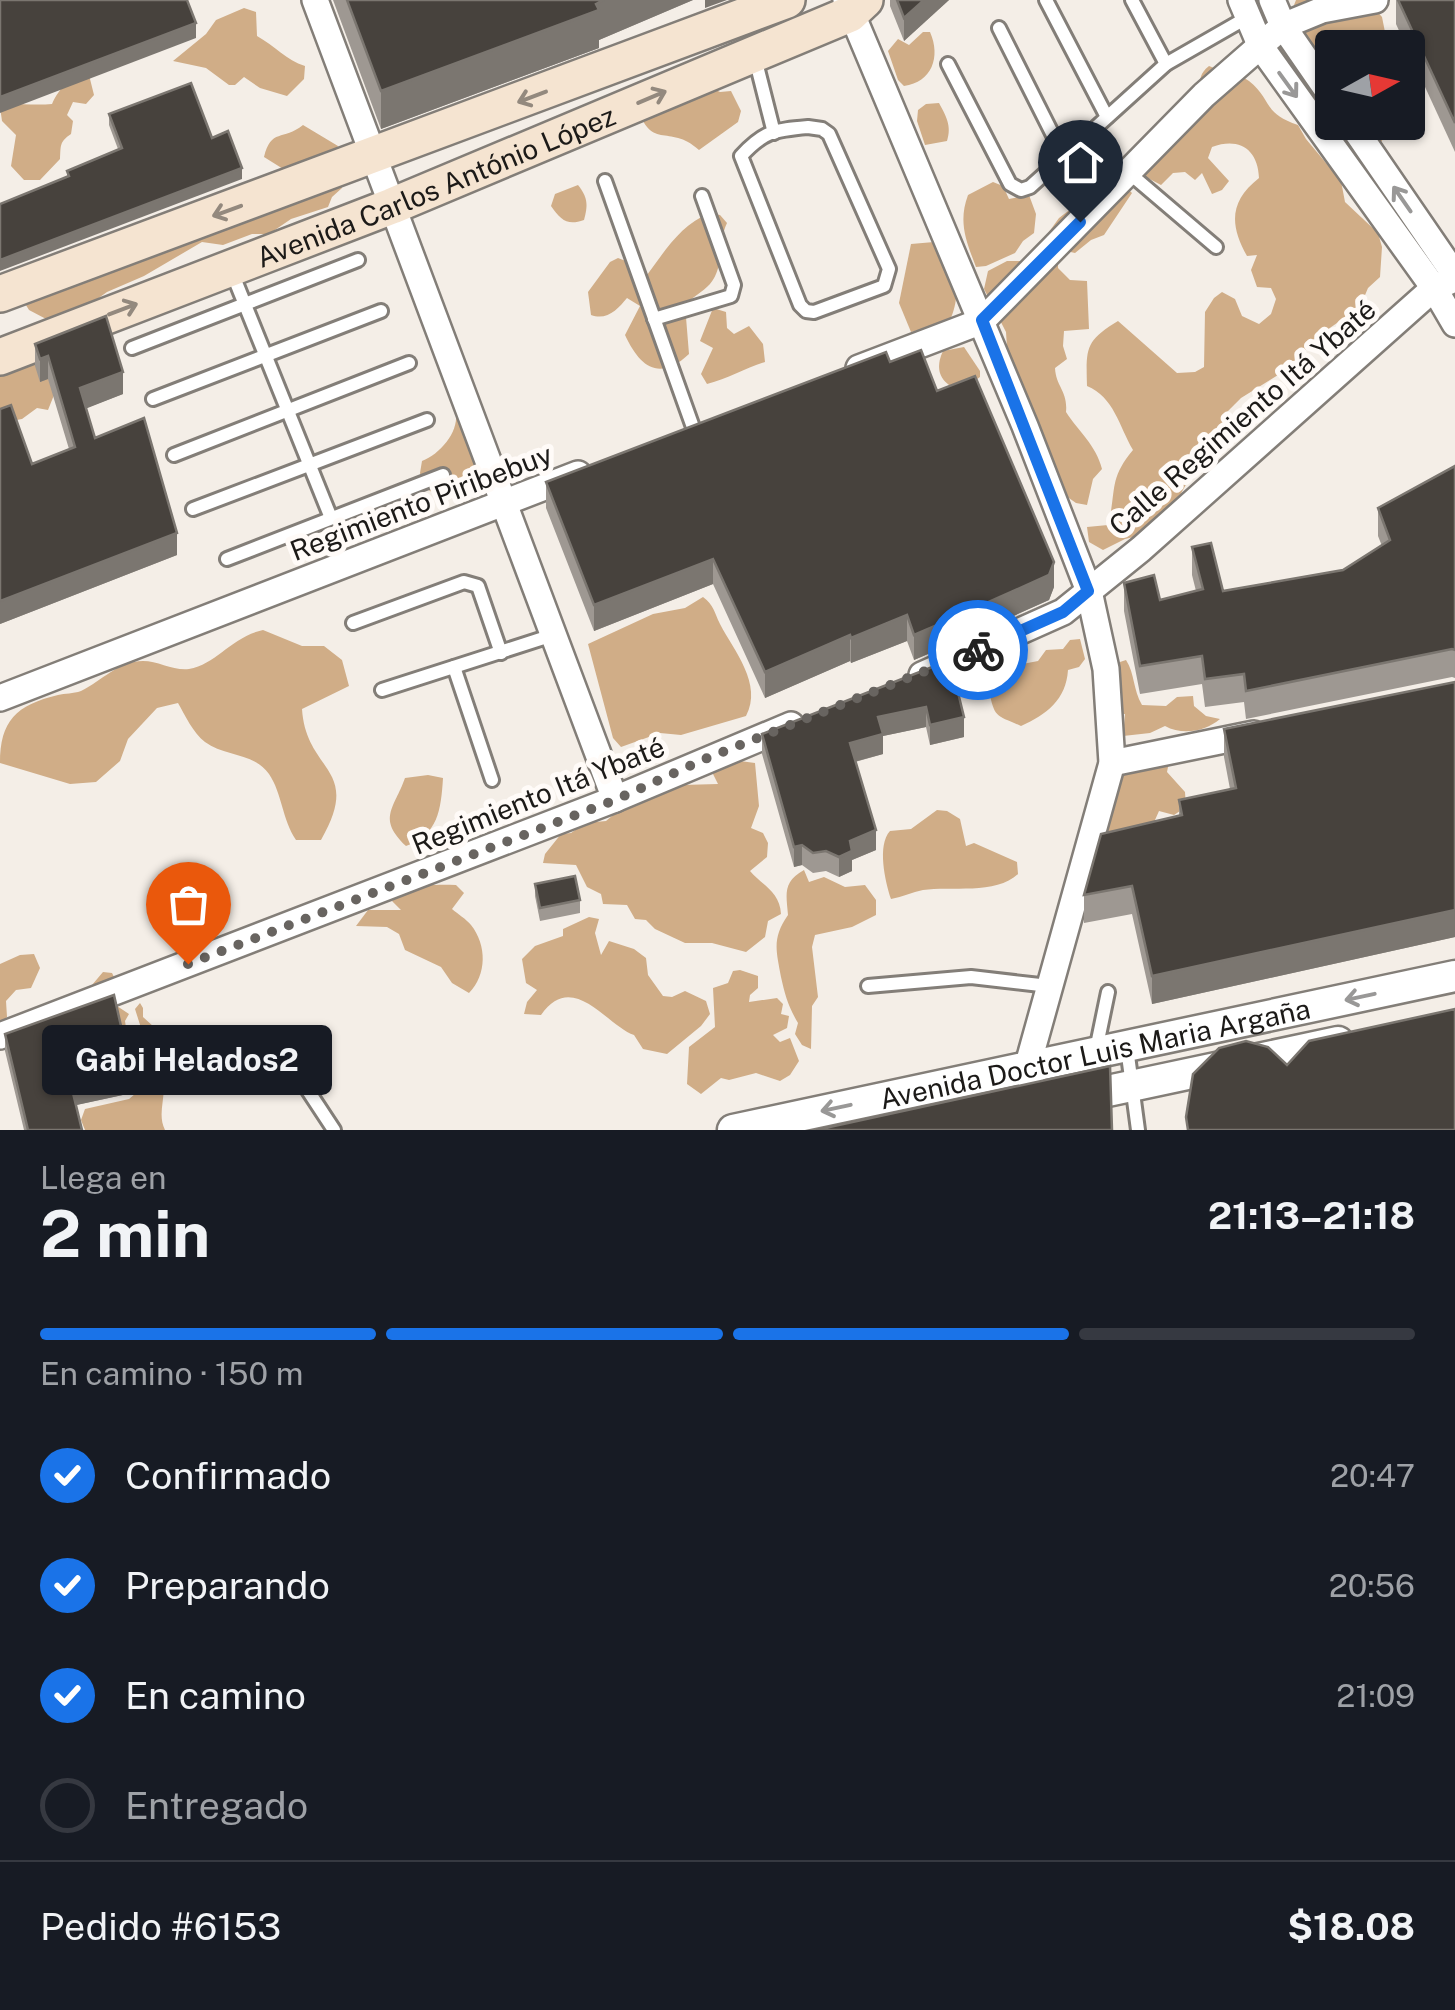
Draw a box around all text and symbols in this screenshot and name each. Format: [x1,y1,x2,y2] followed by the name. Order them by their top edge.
[1315,30,1425,140] north arrow
[1315,30,1425,140] map controls
[1277,70,1298,98] one-way arrow
[636,86,667,104] one-way arrow
[517,89,548,107] one-way arrow
[251,98,620,273] street label: Avenida Carlos António López
[1038,120,1123,223] pin
[1053,135,1108,190] icon: home
[1392,185,1413,213] one-way arrow
[213,203,244,221] one-way arrow
[1102,292,1382,542] street label: Calle Regimiento Itá Ybaté
[108,299,138,317] one-way arrow
[285,437,557,567] street label: Regimiento Piribebuy
[928,600,1028,700] courier
[951,623,1006,678] icon: bike
[407,729,669,861] street label: Regimiento Itá Ybaté
[146,862,231,965] pin
[161,877,216,932] icon: bag
[1345,988,1377,1007] one-way arrow
[877,991,1313,1115] street label: Avenida Doctor Luis Maria Argaña
[43,1024,333,1094] callout: Gabi Helados2
[75,1041,299,1078] text: Gabi Helados2
[821,1100,853,1118] one-way arrow
[40,1159,166,1196] text: Llega en
[1208,1193,1415,1238] text: 21:13–21:18
[40,1195,210,1272] text: 2 min
[40,1355,304,1392] text: En camino · 150 m
[40,1448,95,1503] icon: check
[125,1453,331,1498] text: Confirmado
[1330,1457,1415,1494] text: 20:47
[40,1558,95,1613] icon: check
[125,1563,330,1608] text: Preparando
[1329,1567,1415,1604] text: 20:56
[40,1668,95,1723] icon: check
[125,1673,306,1718] text: En camino
[1336,1677,1415,1714] text: 21:09
[125,1783,308,1828] text: Entregado
[40,1904,281,1949] text: Pedido #6153
[1287,1904,1415,1949] text: $18.08

